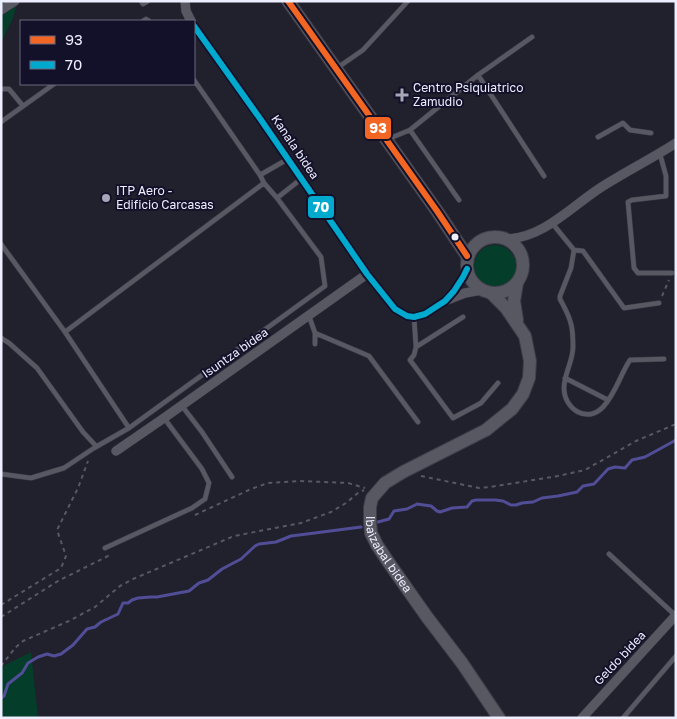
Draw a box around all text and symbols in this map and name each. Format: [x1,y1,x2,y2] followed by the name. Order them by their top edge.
[20,20,195,85] legend
[65,30,83,48] text: 93
[65,55,82,73] text: 70
[413,80,523,109] place label: Centro Psiquiatrico Zamudio
[395,88,409,102] marker: Centro Psiquiatrico Zamudio
[268,112,322,182] street label: Kanala bidea
[364,116,392,140] line badge: 93
[369,119,387,136] text: 93
[116,183,214,212] place label: ITP Aero - Edificio Carcasas
[100,192,112,204] marker: ITP Aero - Edificio Carcasas
[307,195,335,219] line badge: 70
[313,198,329,215] text: 70
[450,232,460,242] unlabelled marker
[199,324,271,381] street label: Isuntza bidea
[363,516,415,595] street label: Ibaizabal bidea
[591,628,648,688] street label: Geldo bidea

